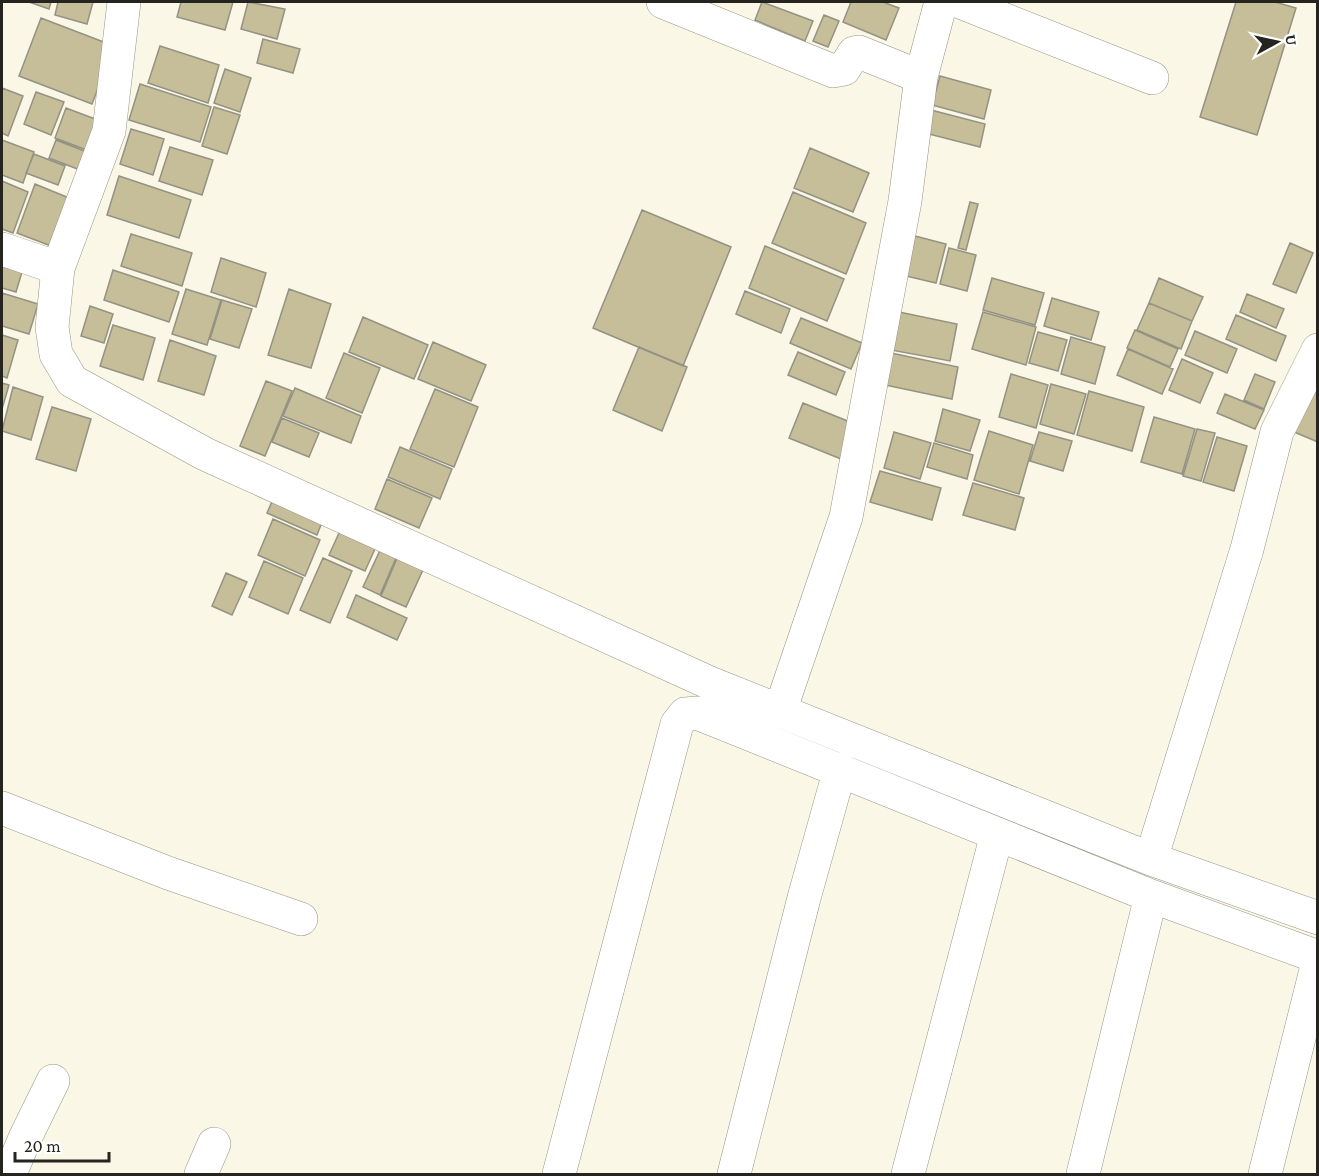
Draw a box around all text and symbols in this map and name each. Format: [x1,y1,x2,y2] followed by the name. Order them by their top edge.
[1247,12,1307,72] north arrow
[1282,33,1301,47] text: U
[15,1125,110,1163] scale bar
[24,1136,61,1156] text: 20 m

